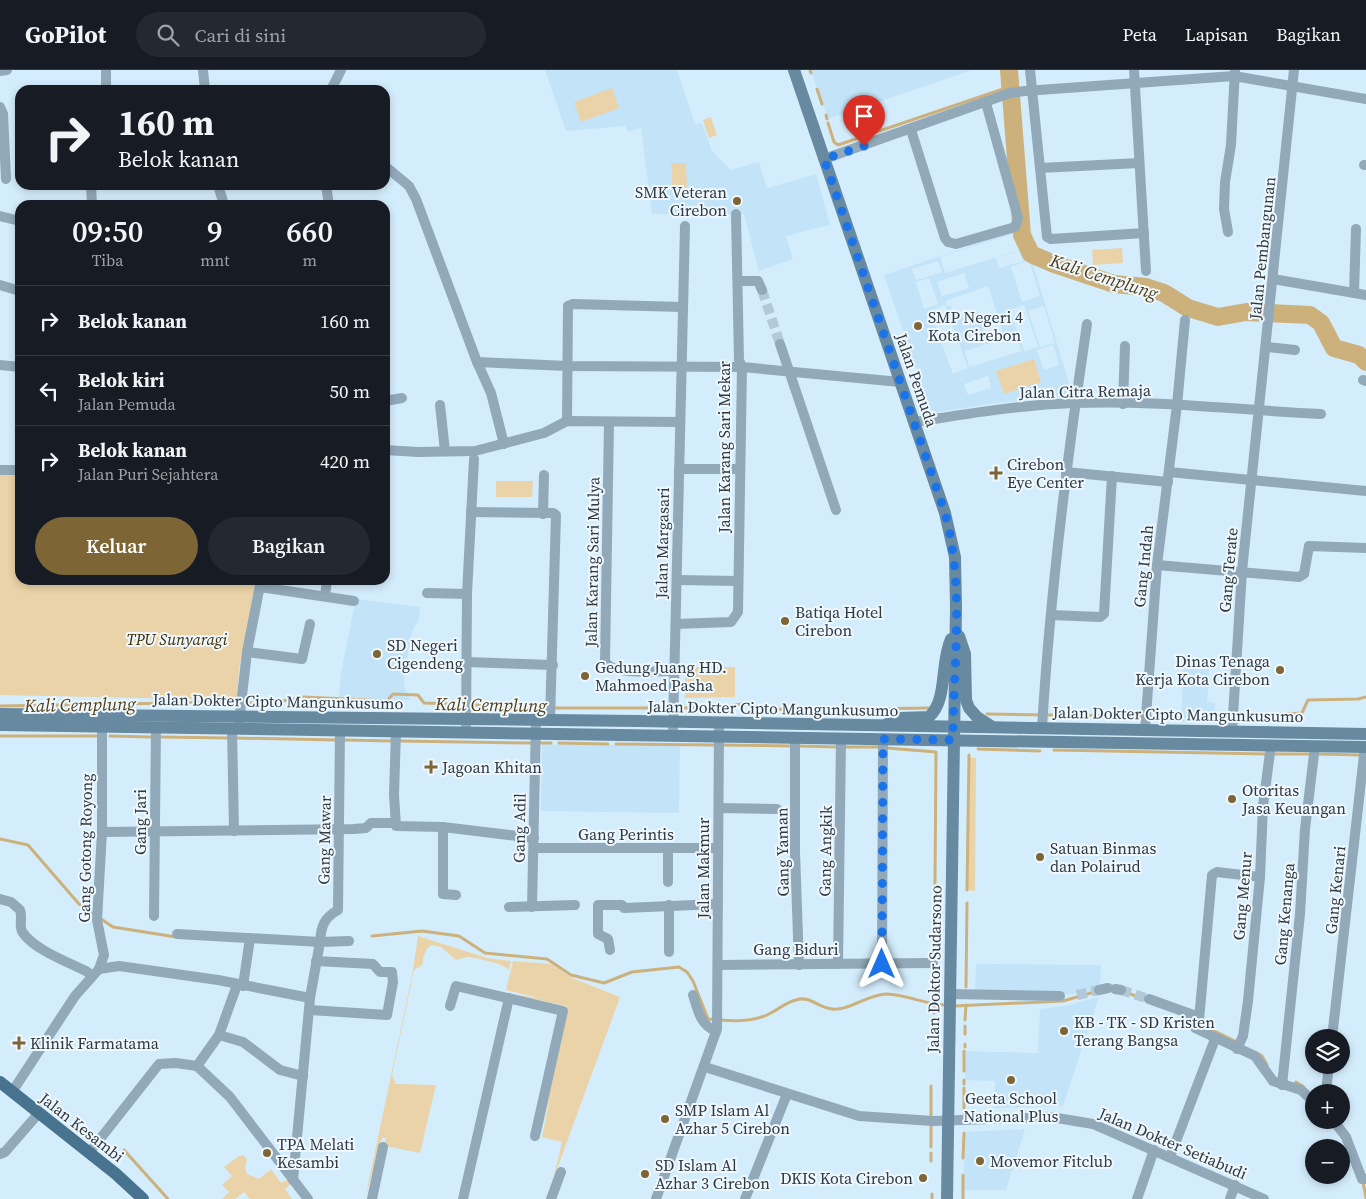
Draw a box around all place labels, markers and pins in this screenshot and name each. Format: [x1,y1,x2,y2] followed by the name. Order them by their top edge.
[843,95,885,146] pin
[635,181,727,221] place label: SMK Veteran Cirebon
[731,195,743,207] marker: SMK Veteran Cirebon
[928,306,1023,346] place label: SMP Negeri 4 Kota Cirebon
[912,320,924,332] marker: SMP Negeri 4 Kota Cirebon
[1007,453,1084,493] place label: Cirebon Eye Center
[989,466,1003,480] marker: Cirebon Eye Center
[795,601,883,641] place label: Batiqa Hotel Cirebon
[779,615,791,627] marker: Batiqa Hotel Cirebon
[387,634,463,674] place label: SD Negeri Cigendeng
[371,648,383,660] marker: SD Negeri Cigendeng
[1135,650,1271,690] place label: Dinas Tenaga Kerja Kota Cirebon
[595,656,727,696] place label: Gedung Juang HD. Mahmoed Pasha
[1274,664,1286,676] marker: Dinas Tenaga Kerja Kota Cirebon
[579,670,591,682] marker: Gedung Juang HD. Mahmoed Pasha
[441,756,542,778] place label: Jagoan Khitan
[424,760,438,774] marker: Jagoan Khitan
[1241,779,1346,819] place label: Otoritas Jasa Keuangan
[1226,793,1238,805] marker: Otoritas Jasa Keuangan
[1050,837,1156,877] place label: Satuan Binmas dan Polairud
[1034,851,1046,863] marker: Satuan Binmas dan Polairud
[1074,1011,1215,1051] place label: KB - TK - SD Kristen Terang Bangsa
[1058,1025,1070,1037] marker: KB - TK - SD Kristen Terang Bangsa
[30,1032,160,1054] place label: Klinik Farmatama
[12,1036,26,1050] marker: Klinik Farmatama
[1005,1074,1017,1086] marker: Geeta School National Plus
[963,1087,1059,1127] place label: Geeta School National Plus
[675,1099,790,1139] place label: SMP Islam Al Azhar 5 Cirebon
[659,1113,671,1125] marker: SMP Islam Al Azhar 5 Cirebon
[277,1133,355,1173] place label: TPA Melati Kesambi
[261,1147,273,1159] marker: TPA Melati Kesambi
[990,1150,1112,1172] place label: Movemor Fitclub
[655,1154,770,1194] place label: SD Islam Al Azhar 3 Cirebon
[974,1155,986,1167] marker: Movemor Fitclub
[780,1167,913,1189] place label: DKIS Kota Cirebon
[639,1168,651,1180] marker: SD Islam Al Azhar 3 Cirebon
[917,1172,929,1184] marker: DKIS Kota Cirebon

